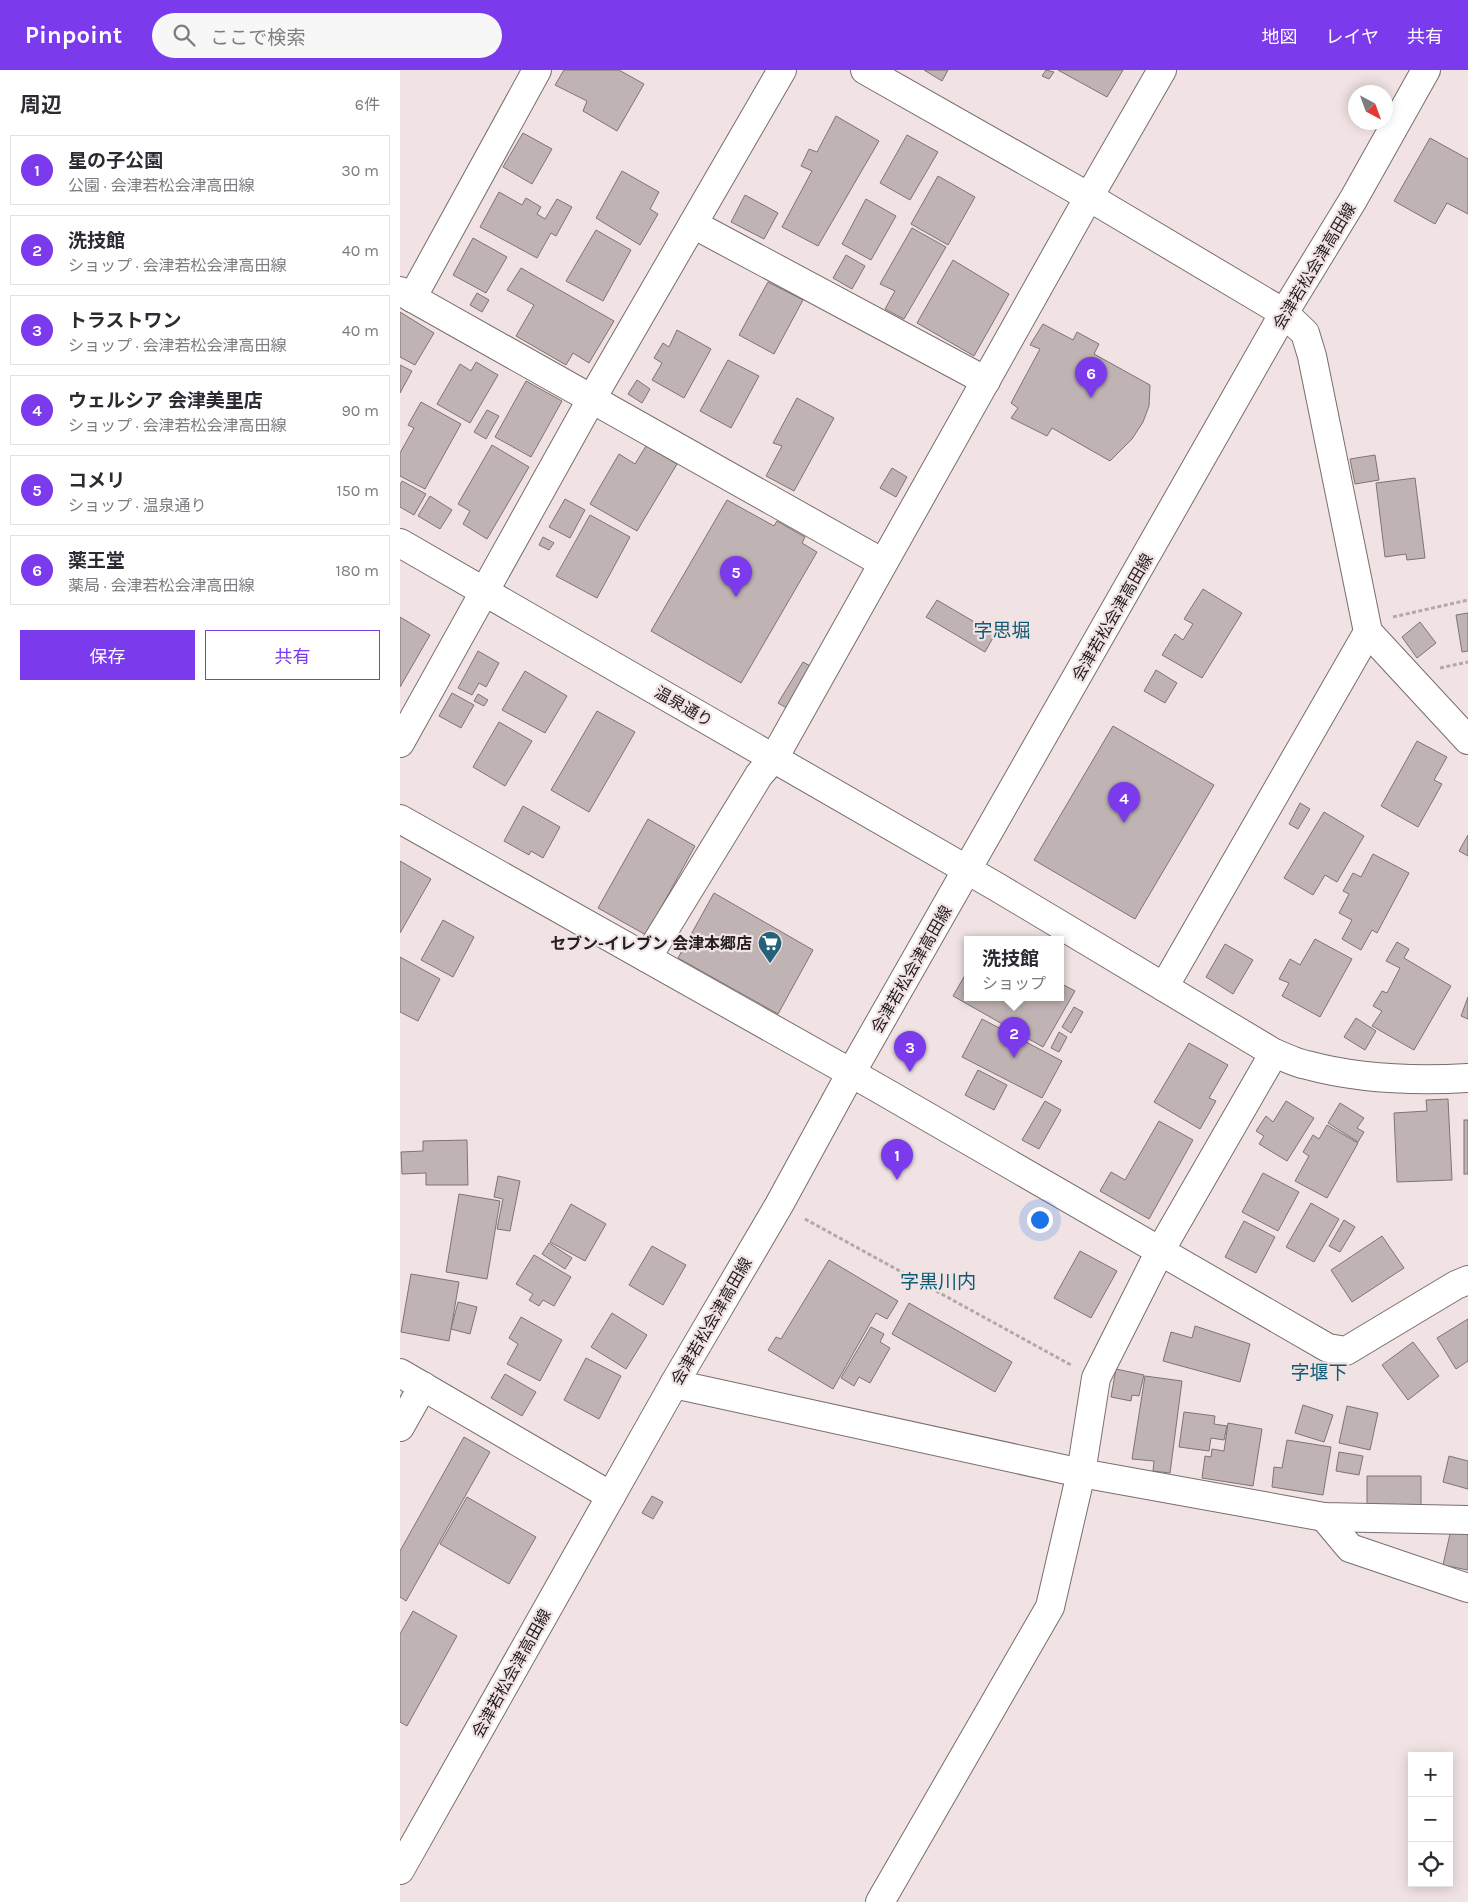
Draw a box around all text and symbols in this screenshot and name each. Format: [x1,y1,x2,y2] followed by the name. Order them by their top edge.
[152,13,502,58] search box
[25,21,122,49] text: Pinpoint
[170,21,198,49] icon: search
[1262,26,1298,48] text: 地図
[1326,26,1379,48] text: レイヤ
[1407,26,1443,48] text: 共有
[210,27,305,49] text: ここで検索
[1348,85,1393,130] north arrow
[20,93,62,117] text: 周辺
[355,95,380,114] text: 6件
[68,150,163,172] text: 星の子公園
[34,161,40,180] text: 1
[341,161,379,180] text: 30 m
[68,176,254,195] text: 公園 · 会津若松会津高田線
[1269,200,1360,333] street label: 会津若松会津高田線
[68,230,125,252] text: 洗技館
[32,241,42,260] text: 2
[342,241,379,260] text: 40 m
[68,256,286,275] text: ショップ · 会津若松会津高田線
[68,310,182,332] text: トラストワン
[32,321,42,340] text: 3
[342,321,379,340] text: 40 m
[68,336,286,355] text: ショップ · 会津若松会津高田線
[1075,357,1107,398] pin: 6
[68,390,263,412] text: ウェルシア 会津美里店
[32,401,42,420] text: 4
[341,401,379,420] text: 90 m
[68,416,286,435] text: ショップ · 会津若松会津高田線
[68,470,125,492] text: コメリ
[32,481,42,500] text: 5
[336,481,379,500] text: 150 m
[68,496,206,515] text: ショップ · 温泉通り
[68,550,125,572] text: 薬王堂
[1068,550,1157,684] street label: 会津若松会津高田線
[720,556,752,597] pin: 5
[32,561,42,580] text: 6
[336,561,379,580] text: 180 m
[68,576,254,595] text: 薬局 · 会津若松会津高田線
[973,620,1031,642] district label: 字思堀
[20,630,195,680] button: 保存
[205,630,380,680] button: 共有
[651,682,716,731] street label: 温泉通り
[1108,782,1140,823] pin: 4
[867,902,956,1036] street label: 会津若松会津高田線
[757,930,783,964] supermarket icon: セブン-イレブン 会津本郷店
[550,934,752,953] place label: セブン-イレブン 会津本郷店
[964,936,1064,1001] popup
[982,948,1039,970] text: 洗技館
[982,974,1046,993] text: ショップ
[998,1017,1030,1058] pin: 2
[894,1031,926,1072] pin: 3
[881,1139,913,1180] pin: 1
[1027,1207,1053,1233] your location
[667,1254,756,1388] street label: 会津若松会津高田線
[900,1271,976,1293] district label: 字黒川内
[1290,1362,1348,1384] district label: 字堰下
[468,1606,555,1741] street label: 会津若松会津高田線
[1408,1752,1453,1887] map controls
[1408,1752,1453,1797] button: +
[1408,1797,1453,1842] button: −
[1408,1842,1453,1887] button: locate

